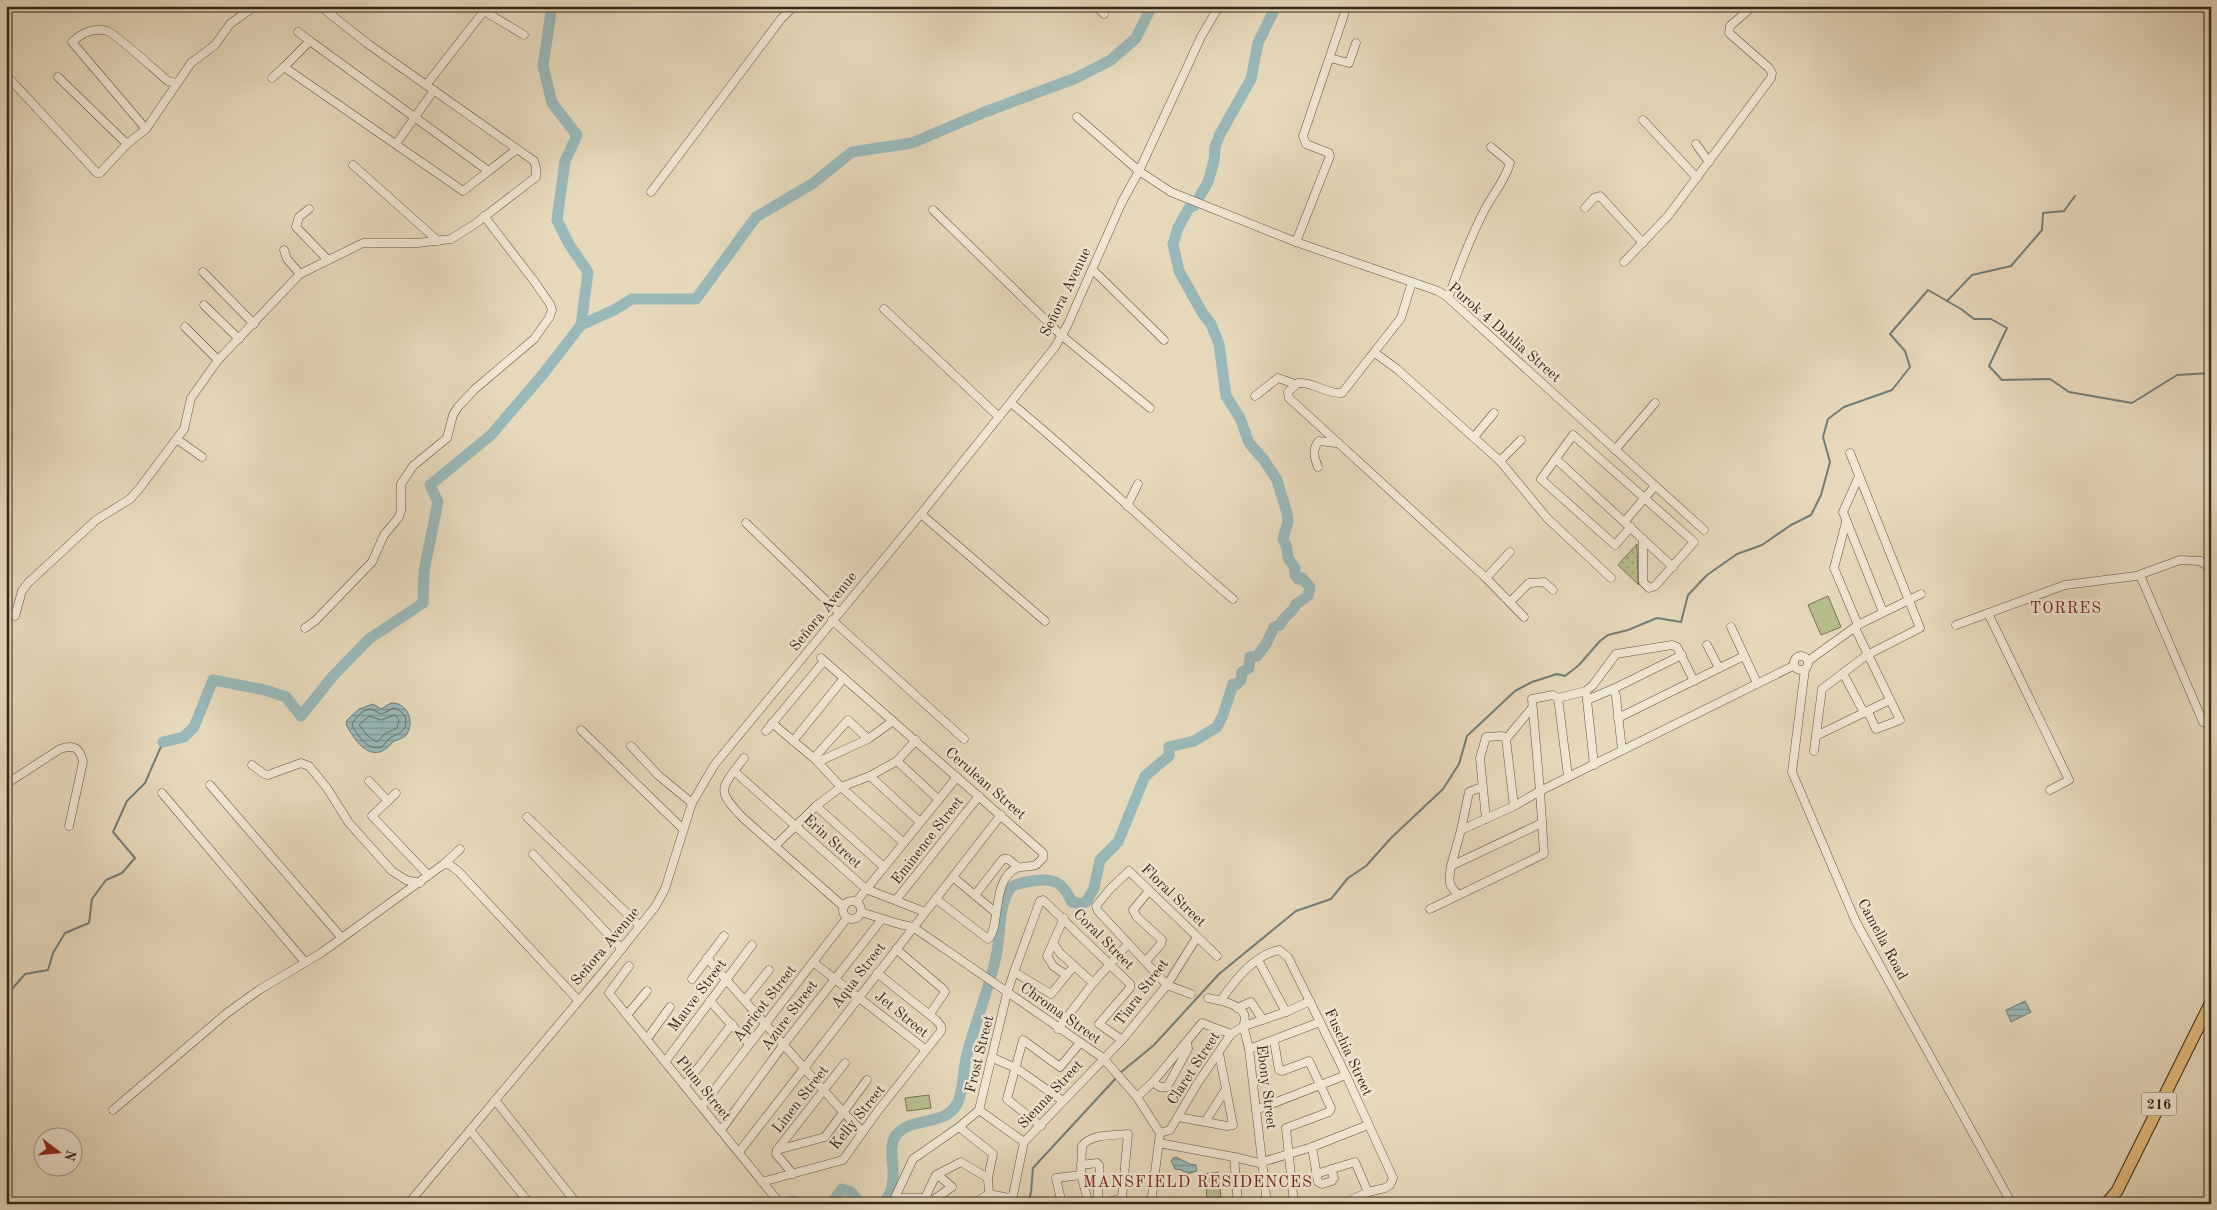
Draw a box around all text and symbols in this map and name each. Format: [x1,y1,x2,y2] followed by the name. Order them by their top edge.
[1038,246,1094,340] street label: Señora Avenue
[1445,280,1563,386] street label: Purok 4 Dahlia Street
[788,569,861,654] street label: Señora Avenue
[2030,601,2102,617] district label: TORRES
[942,745,1028,823] street label: Cerulean Street
[889,794,967,888] street label: Eminence Street
[800,812,864,872] street label: Erin Street
[1138,862,1208,930] street label: Floral Street
[1854,897,1909,983] street label: Camella Road
[569,905,643,989] street label: Señora Avenue
[1070,907,1136,973] street label: Coral Street
[829,940,889,1011] street label: Aqua Street
[666,957,730,1035] street label: Mauve Street
[1112,957,1172,1029] street label: Tiara Street
[731,963,800,1045] street label: Apricot Street
[759,978,821,1054] street label: Azure Street
[1017,981,1103,1048] street label: Chroma Street
[871,989,931,1041] street label: Jet Street
[1321,1007,1374,1099] street label: Fuschia Street
[964,1014,997,1095] street label: Frost Street
[1165,1030,1223,1108] street label: Claret Street
[1253,1044,1278,1131] street label: Ebony Street
[672,1054,733,1124] street label: Plum Street
[1016,1058,1087,1132] street label: Sienna Street
[770,1063,832,1137] street label: Linen Street
[828,1083,889,1153] street label: Kelly Street
[2142,1092,2176,1116] road number: 216
[32,1128,82,1178] north arrow
[61,1148,78,1163] text: N
[1083,1175,1313,1191] district label: MANSFIELD RESIDENCES

